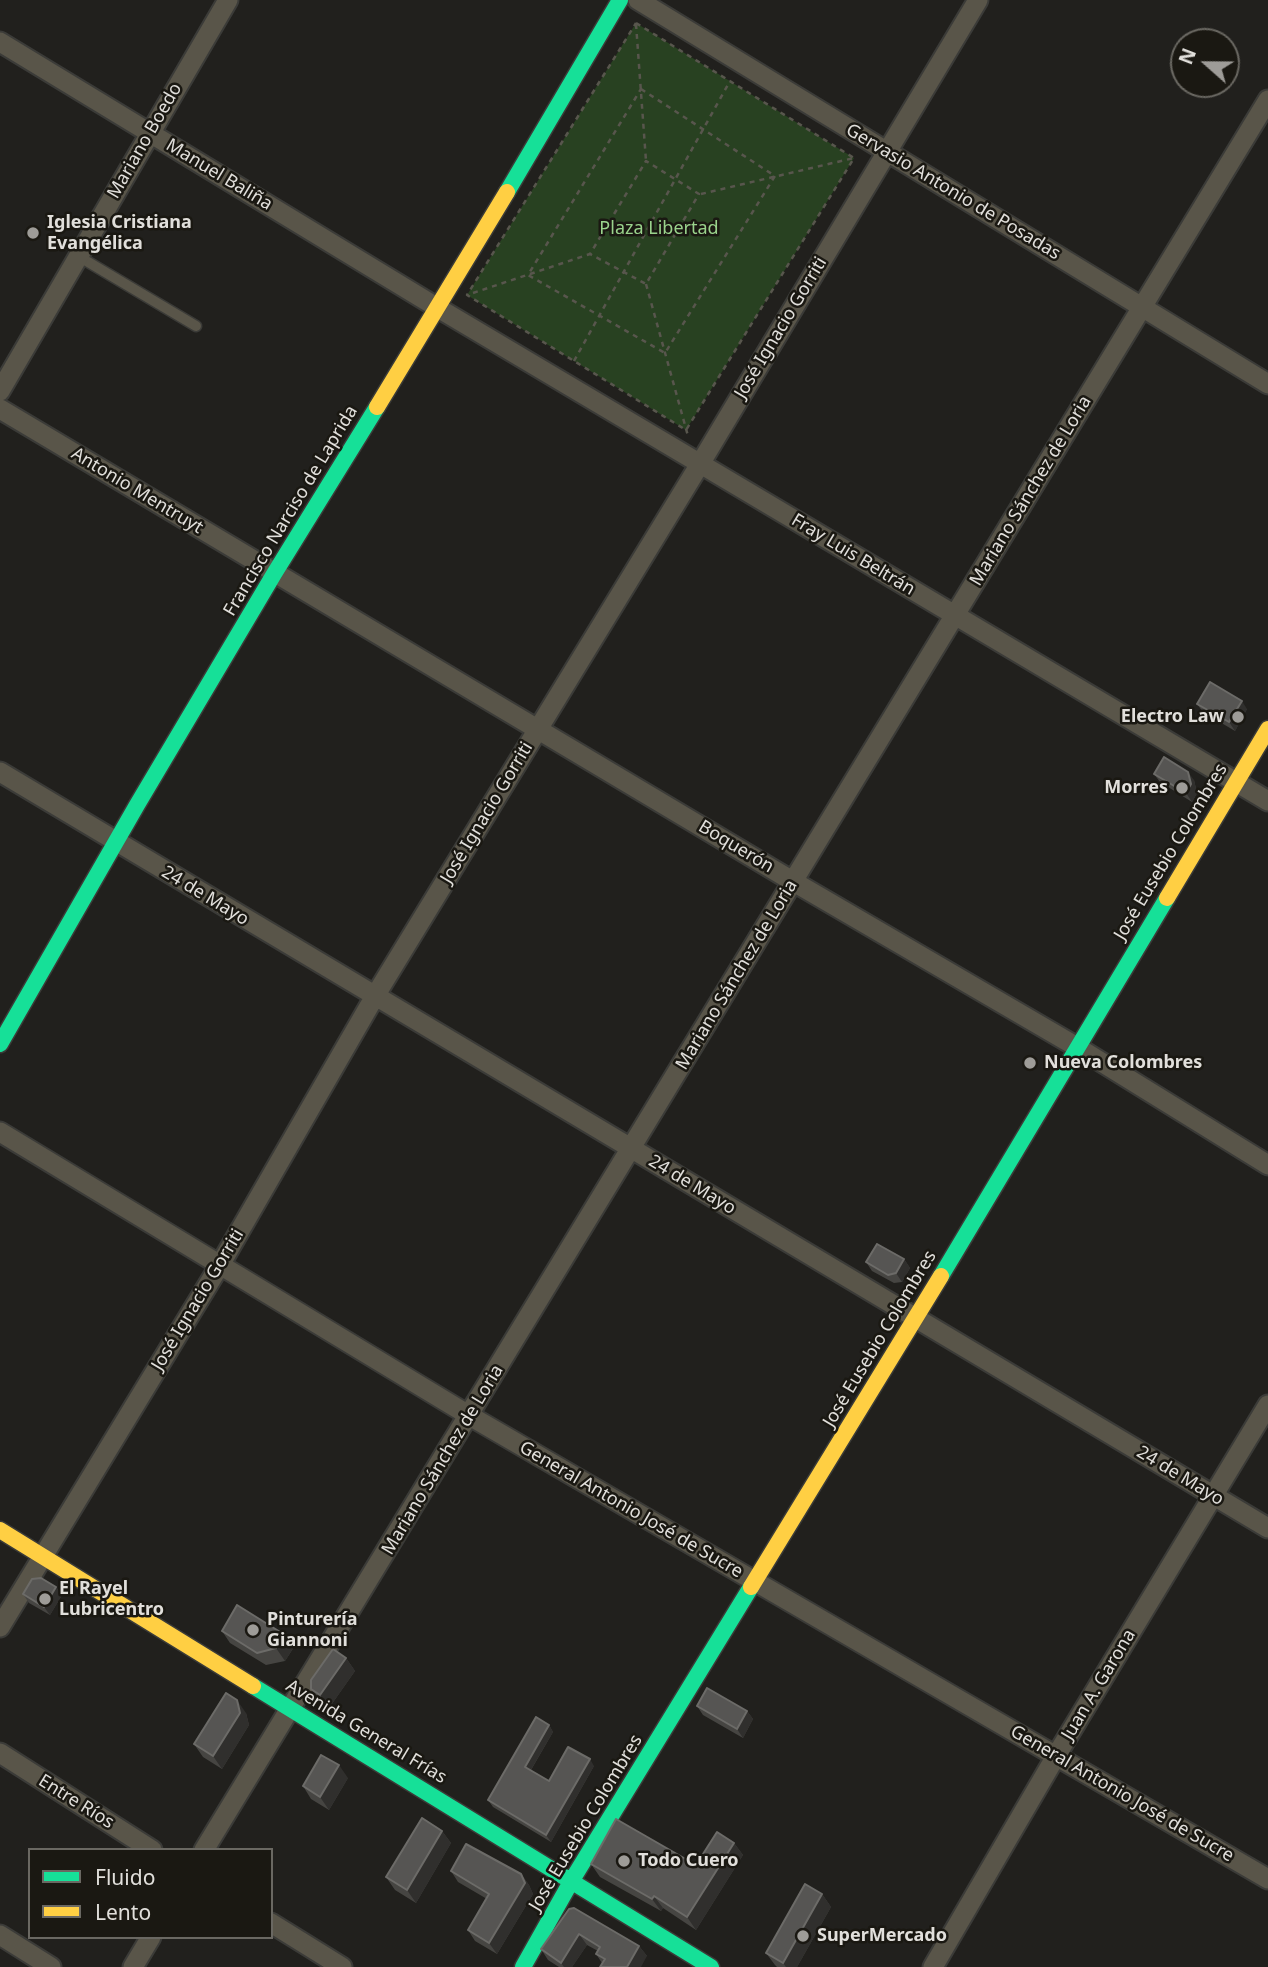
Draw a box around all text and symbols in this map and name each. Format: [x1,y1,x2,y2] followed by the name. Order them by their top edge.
[1170,28,1240,98] north arrow
[1172,44,1202,68] text: N
[103,79,187,203] street label: Mariano Boedo
[842,119,1064,265] street label: Gervasio Antonio de Posadas
[162,135,276,215] street label: Manuel Baliña
[47,212,192,255] place label: Iglesia Cristiana Evangélica
[599,218,719,240] park label: Plaza Libertad
[25,225,41,241] marker: Iglesia Cristiana Evangélica
[730,253,832,403] street label: José Ignacio Gorriti
[966,392,1096,590] street label: Mariano Sánchez de Loria
[219,402,363,620] street label: Francisco Narciso de Laprida
[67,443,207,539] street label: Antonio Mentruyt
[787,510,919,600] street label: Fray Luis Beltrán
[1121,706,1224,728] place label: Electro Law
[1230,709,1246,725] marker: Electro Law
[436,738,538,888] street label: José Ignacio Gorriti
[1110,760,1232,944] street label: José Eusebio Colombres
[1104,777,1168,799] place label: Morres
[1174,780,1190,796] marker: Morres
[694,816,778,878] street label: Boquerón
[158,862,252,930] street label: 24 de Mayo
[672,876,802,1074] street label: Mariano Sánchez de Loria
[1044,1052,1202,1074] place label: Nueva Colombres
[1022,1055,1038,1071] marker: Nueva Colombres
[645,1151,739,1219] street label: 24 de Mayo
[147,1225,249,1375] street label: José Ignacio Gorriti
[819,1247,941,1431] street label: José Eusebio Colombres
[378,1361,508,1559] street label: Mariano Sánchez de Loria
[515,1437,747,1583] street label: General Antonio José de Sucre
[1133,1442,1227,1510] street label: 24 de Mayo
[59,1578,164,1620] place label: El Rayel Lubricentro
[37,1591,53,1607] marker: El Rayel Lubricentro
[267,1609,357,1652] place label: Pinturería Giannoni
[245,1622,261,1638] marker: Pinturería Giannoni
[1057,1626,1141,1744] street label: Juan A. Garona
[282,1675,450,1789] street label: Avenida General Frías
[1006,1721,1238,1867] street label: General Antonio José de Sucre
[525,1731,647,1915] street label: José Eusebio Colombres
[34,1770,118,1834] street label: Entre Ríos
[28,1848,273,1939] legend
[638,1850,739,1872] place label: Todo Cuero
[616,1853,632,1869] marker: Todo Cuero
[95,1863,155,1891] text: Fluido
[95,1898,151,1926] text: Lento
[817,1925,947,1947] place label: SuperMercado
[795,1928,811,1944] marker: SuperMercado

